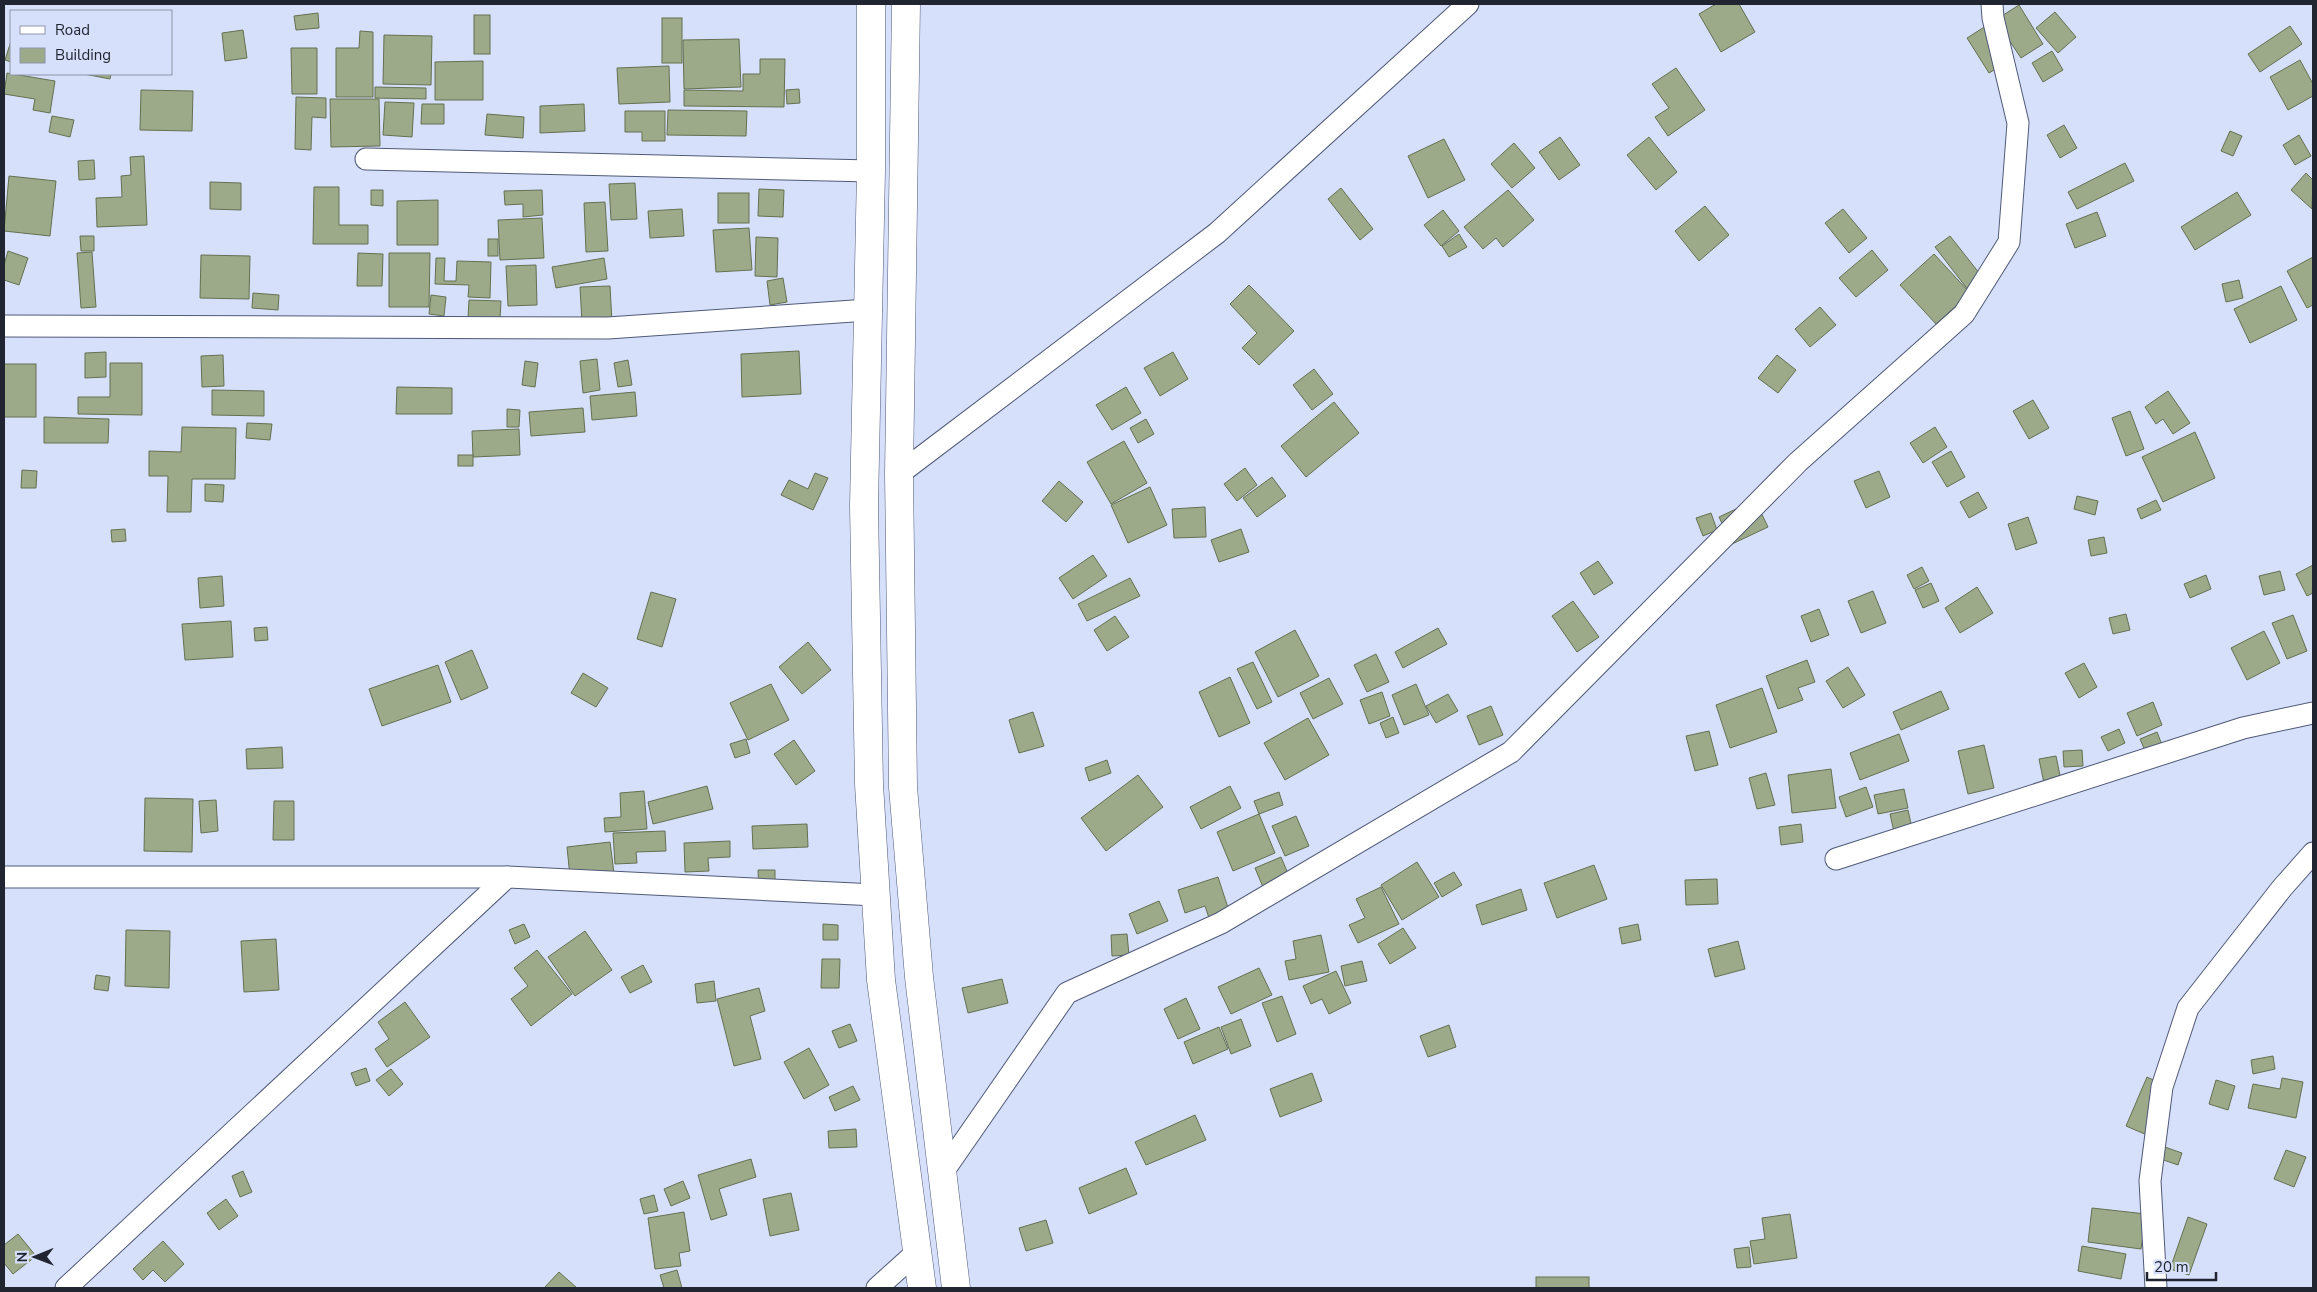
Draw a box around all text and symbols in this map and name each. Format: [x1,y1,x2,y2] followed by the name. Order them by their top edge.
[10,10,172,75] legend
[55,20,90,40] text: Road
[55,45,111,65] text: Building
[10,1232,60,1282] north arrow
[2147,1250,2216,1282] scale bar
[13,1252,32,1263] text: N
[2154,1257,2189,1277] text: 20 m

